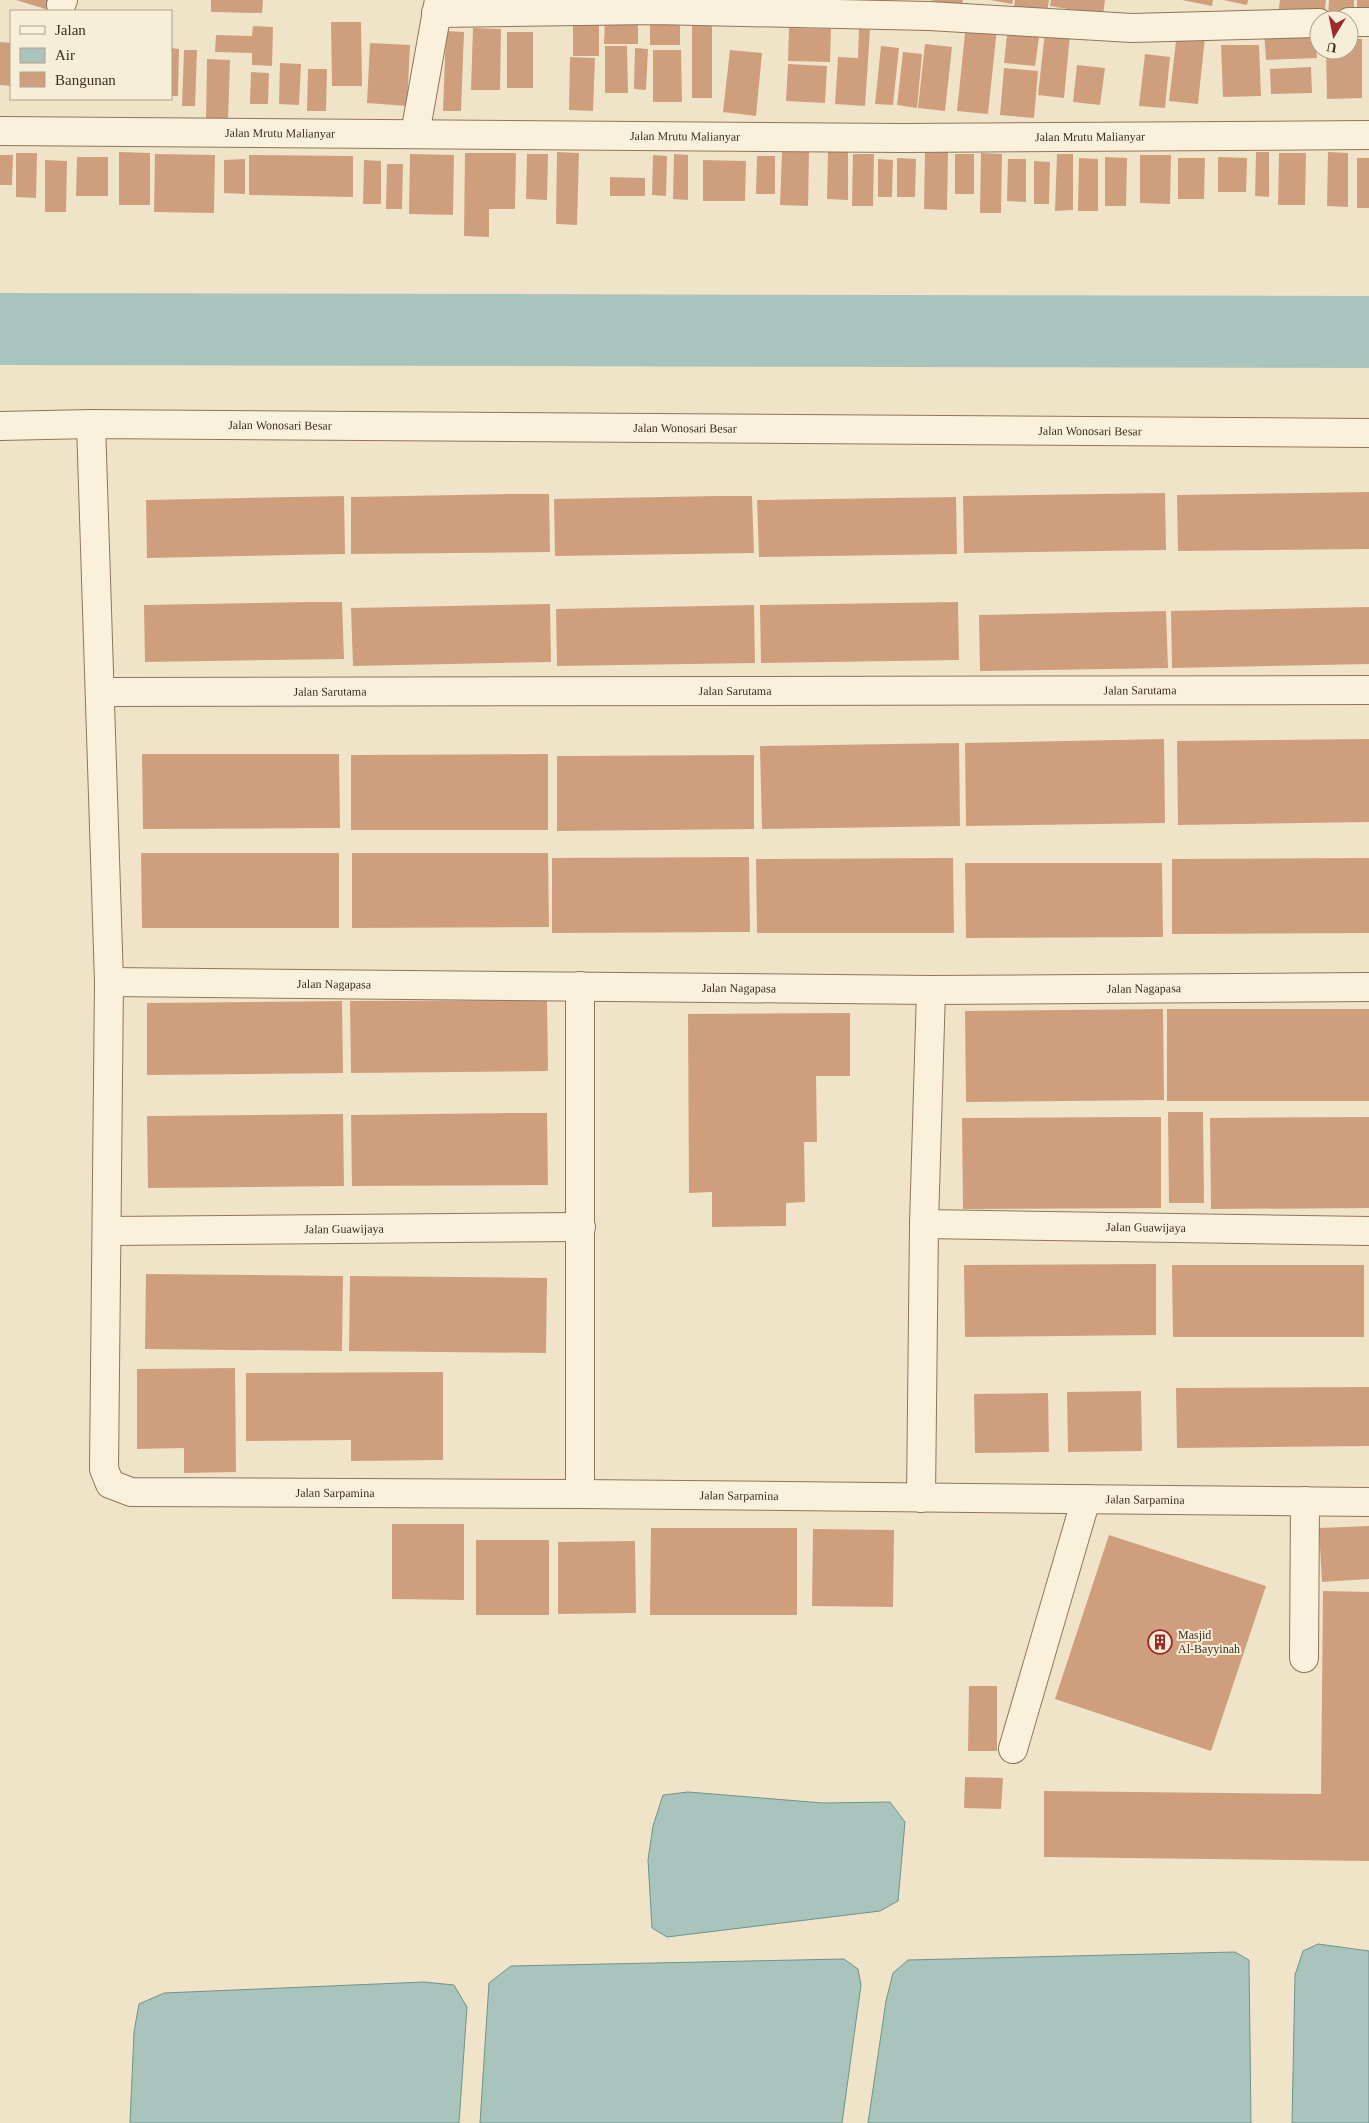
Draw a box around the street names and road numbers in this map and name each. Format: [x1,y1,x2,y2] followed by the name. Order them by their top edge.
[225,126,335,141] street label: Jalan Mrutu Malianyar
[630,129,740,144] street label: Jalan Mrutu Malianyar
[1035,129,1145,144] street label: Jalan Mrutu Malianyar
[228,418,332,433] street label: Jalan Wonosari Besar
[633,421,737,436] street label: Jalan Wonosari Besar
[1038,424,1142,438] street label: Jalan Wonosari Besar
[1103,683,1177,697] street label: Jalan Sarutama
[698,684,772,698] street label: Jalan Sarutama
[293,685,367,699] street label: Jalan Sarutama
[297,977,372,992] street label: Jalan Nagapasa
[702,981,777,995] street label: Jalan Nagapasa
[1107,981,1182,996] street label: Jalan Nagapasa
[1106,1220,1187,1235] street label: Jalan Guawijaya
[304,1222,385,1236] street label: Jalan Guawijaya
[296,1486,375,1500] street label: Jalan Sarpamina
[699,1488,779,1503] street label: Jalan Sarpamina
[1105,1492,1185,1507] street label: Jalan Sarpamina

